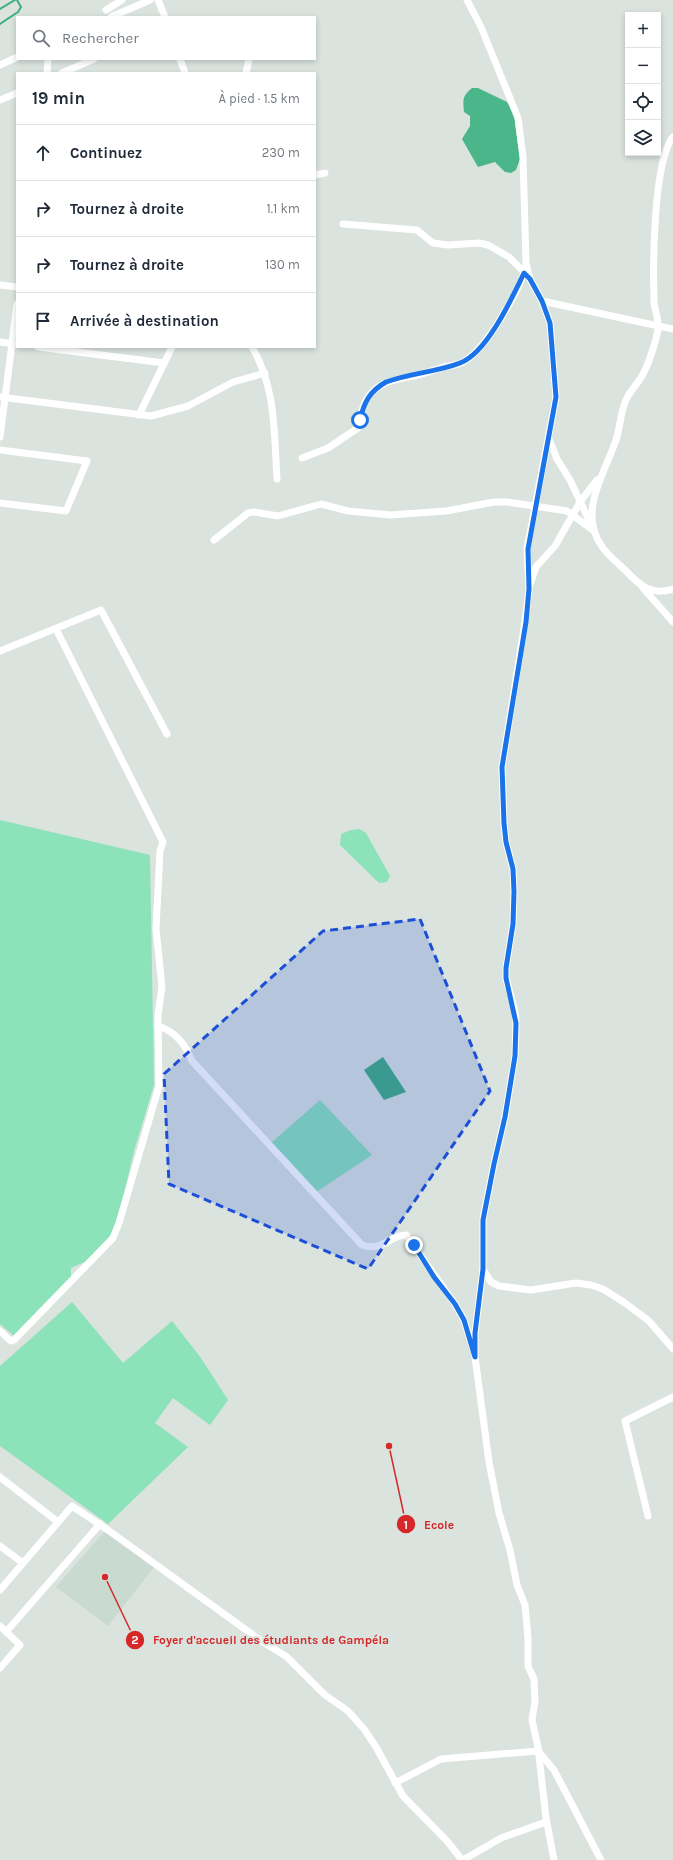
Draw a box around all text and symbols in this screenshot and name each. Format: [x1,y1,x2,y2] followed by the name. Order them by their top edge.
[625,12,661,156] map controls
[625,12,661,48] button: +
[16,16,316,60] search box
[30,27,52,49] icon: search
[62,29,139,47] text: Rechercher
[625,48,661,84] button: −
[625,84,661,120] button: locate
[32,88,85,108] text: 19 min
[219,91,300,106] text: À pied · 1.5 km
[625,120,661,156] button: layers
[32,142,54,164] icon: ahead
[70,144,142,162] text: Continuez
[262,145,300,160] text: 230 m
[32,198,54,220] icon: right
[70,200,184,218] text: Tournez à droite
[267,201,300,216] text: 1.1 km
[32,254,54,276] icon: right
[70,256,184,274] text: Tournez à droite
[265,257,300,272] text: 130 m
[32,310,54,332] icon: arrive
[70,312,219,330] text: Arrivée à destination
[351,411,369,429] route start
[405,1236,423,1254] route end
[396,1512,462,1536] callout: Ecole
[404,1518,408,1532] text: 1
[424,1518,454,1532] text: Ecole
[125,1628,397,1652] callout: Foyer d'accueil des étudiants de Gampéla
[131,1633,139,1647] text: 2
[153,1633,389,1647] text: Foyer d'accueil des étudiants de Gampéla

